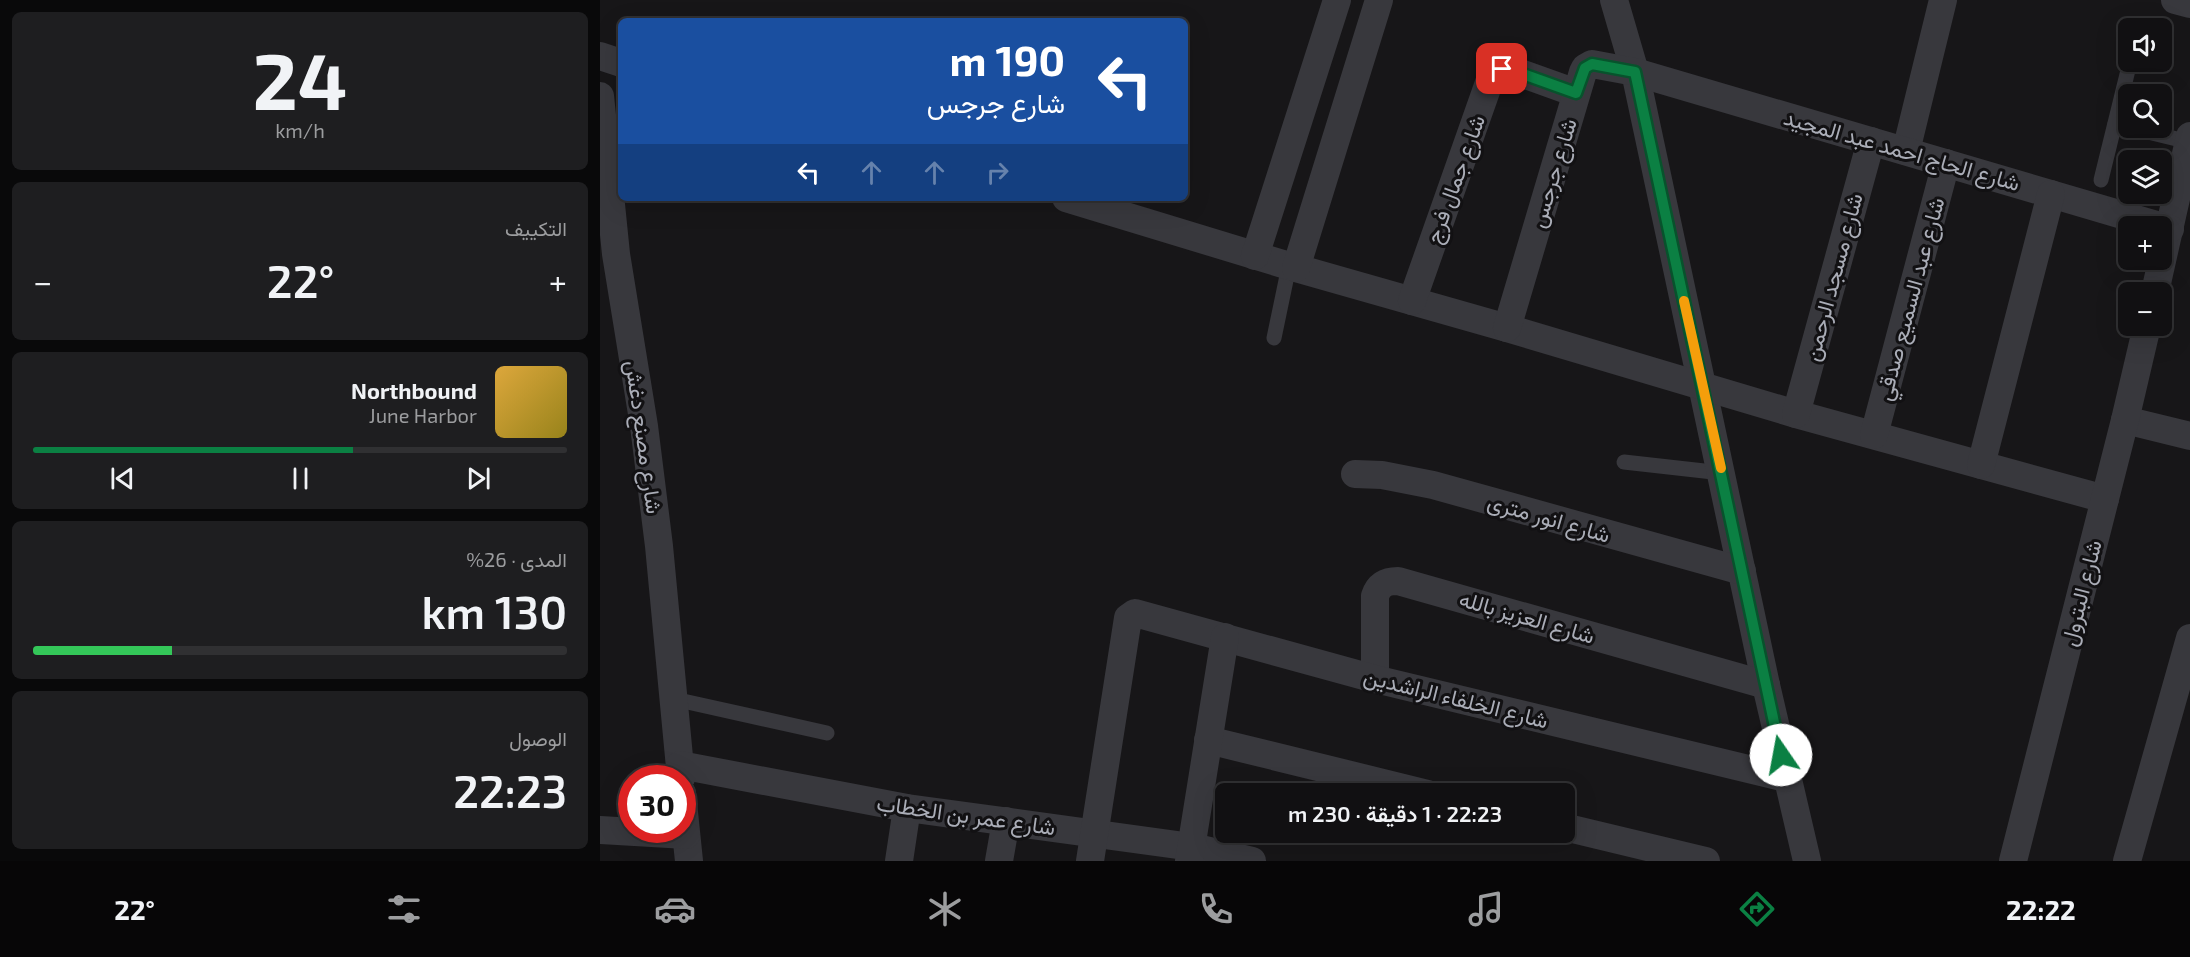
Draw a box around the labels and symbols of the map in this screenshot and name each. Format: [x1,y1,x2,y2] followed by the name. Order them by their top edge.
[1476,43,1527,94] pin
[1780,103,2023,198] street label: شارع الحاج احمد عبد المجيد
[1419,111,1492,247] street label: شارع جمال فرج
[1523,115,1584,231] street label: شارع جرجس
[1797,190,1870,364] street label: شارع مسجد الرحمن
[1869,194,1955,405] street label: شارع عبد السميع صدقي
[618,359,669,516] street label: شارع مصنع دغش
[1484,487,1614,550] street label: شارع انور مترى
[2054,537,2109,649] street label: شارع البترول
[1456,584,1598,651] street label: شارع العزيز بالله
[1361,662,1551,735] street label: شارع الخلفاء الراشدين
[1749,723,1813,787] position arrow
[618,765,696,843] speed limit sign: 30
[875,789,1057,842] street label: شارع عمر بن الخطاب

